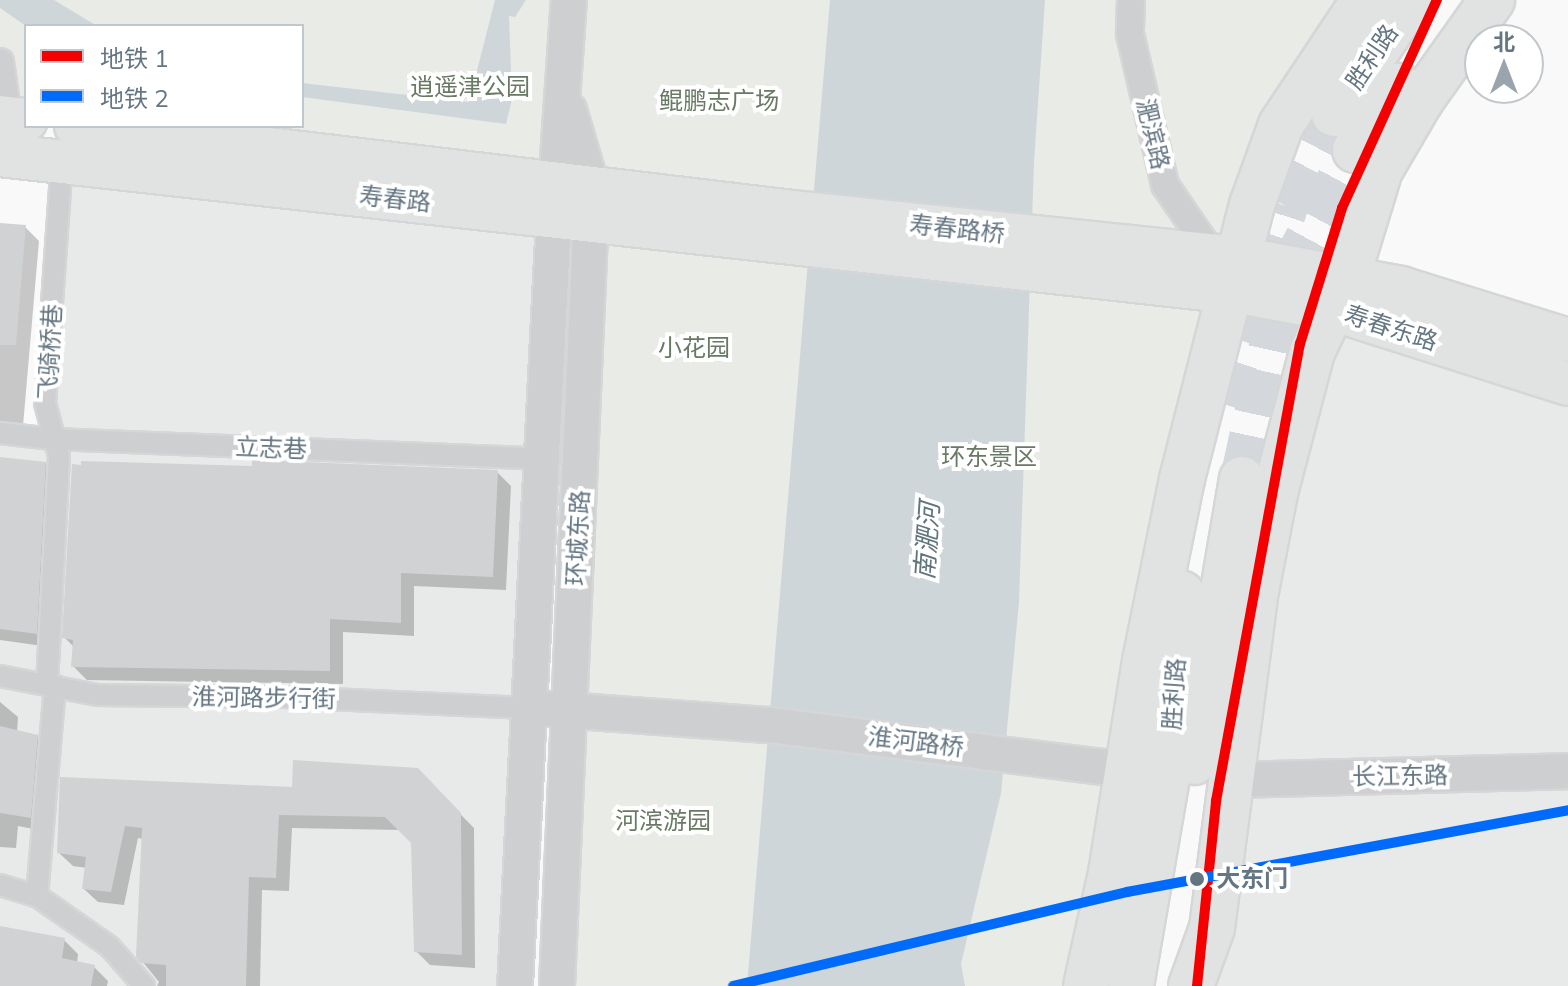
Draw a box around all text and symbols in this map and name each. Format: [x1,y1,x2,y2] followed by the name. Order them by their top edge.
[1340,19,1404,95] street label: 胜利路
[24,24,304,128] legend
[1464,24,1544,104] north arrow
[1493,28,1515,56] text: 北
[100,43,169,73] text: 地铁 1
[410,73,530,101] park label: 逍遥津公园
[100,83,169,113] text: 地铁 2
[659,87,779,115] park label: 鲲鹏志广场
[1131,96,1175,172] street label: 淝滨路
[358,181,432,217] street label: 寿春路
[908,210,1006,248] street label: 寿春路桥
[1341,299,1441,357] street label: 寿春东路
[33,303,67,401] street label: 飞骑桥巷
[658,334,730,362] park label: 小花园
[235,432,307,464] street label: 立志巷
[941,443,1037,471] park label: 环东景区
[561,489,595,587] street label: 环城东路
[909,501,945,581] water label: 南淝河
[1157,657,1191,731] street label: 胜利路
[192,682,336,714] street label: 淮河路步行街
[867,722,965,762] street label: 淮河路桥
[1352,761,1448,791] street label: 长江东路
[615,807,711,835] park label: 河滨游园
[1216,865,1288,893] place label: 大东门
[1185,867,1209,891] marker: 大东门

